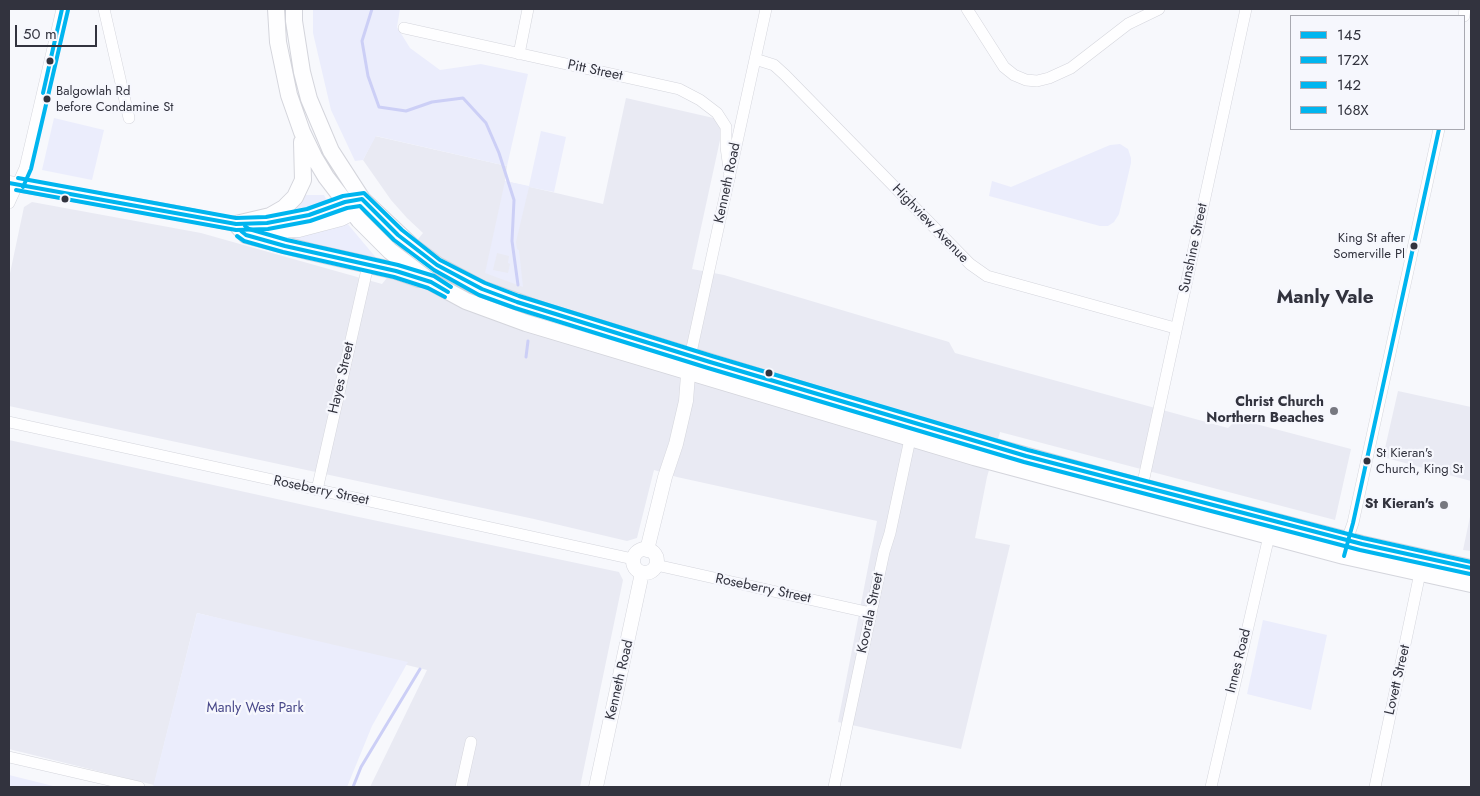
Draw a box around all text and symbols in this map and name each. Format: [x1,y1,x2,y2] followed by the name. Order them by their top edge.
[18,15,100,47] scale bar
[1290,15,1465,130] legend
[23,23,57,45] text: 50 m
[1337,24,1361,46] text: 145
[1337,49,1369,71] text: 172X
[45,56,55,66] unlabelled marker
[566,57,624,85] street label: Pitt Street
[1337,74,1361,96] text: 142
[56,84,173,115] place label: Balgowlah Rd before Condamine St
[42,94,52,104] marker: Balgowlah Rd before Condamine St
[1337,99,1369,121] text: 168X
[711,141,745,225] street label: Kenneth Road
[888,181,972,267] street label: Highview Avenue
[60,194,70,204] unlabelled marker
[1176,202,1212,294] street label: Sunshine Street
[1333,231,1405,262] place label: King St after Somerville Pl
[1409,241,1419,251] marker: King St after Somerville Pl
[1276,287,1374,309] district label: Manly Vale
[326,341,358,415] street label: Hayes Street
[764,368,774,378] unlabelled marker
[1206,395,1324,428] place label: Christ Church Northern Beaches
[1328,405,1340,417] marker: Christ Church Northern Beaches
[1376,446,1463,477] place label: St Kieran's Church, King St
[1362,456,1372,466] marker: St Kieran's Church, King St
[272,473,370,509] street label: Roseberry Street
[1365,497,1434,513] place label: St Kieran's
[1438,499,1450,511] marker: St Kieran's
[714,571,812,607] street label: Roseberry Street
[854,571,888,655] street label: Koorala Street
[1223,627,1255,695] street label: Innes Road
[603,638,637,722] street label: Kenneth Road
[1382,643,1414,717] street label: Lovett Street
[206,701,304,717] park label: Manly West Park

